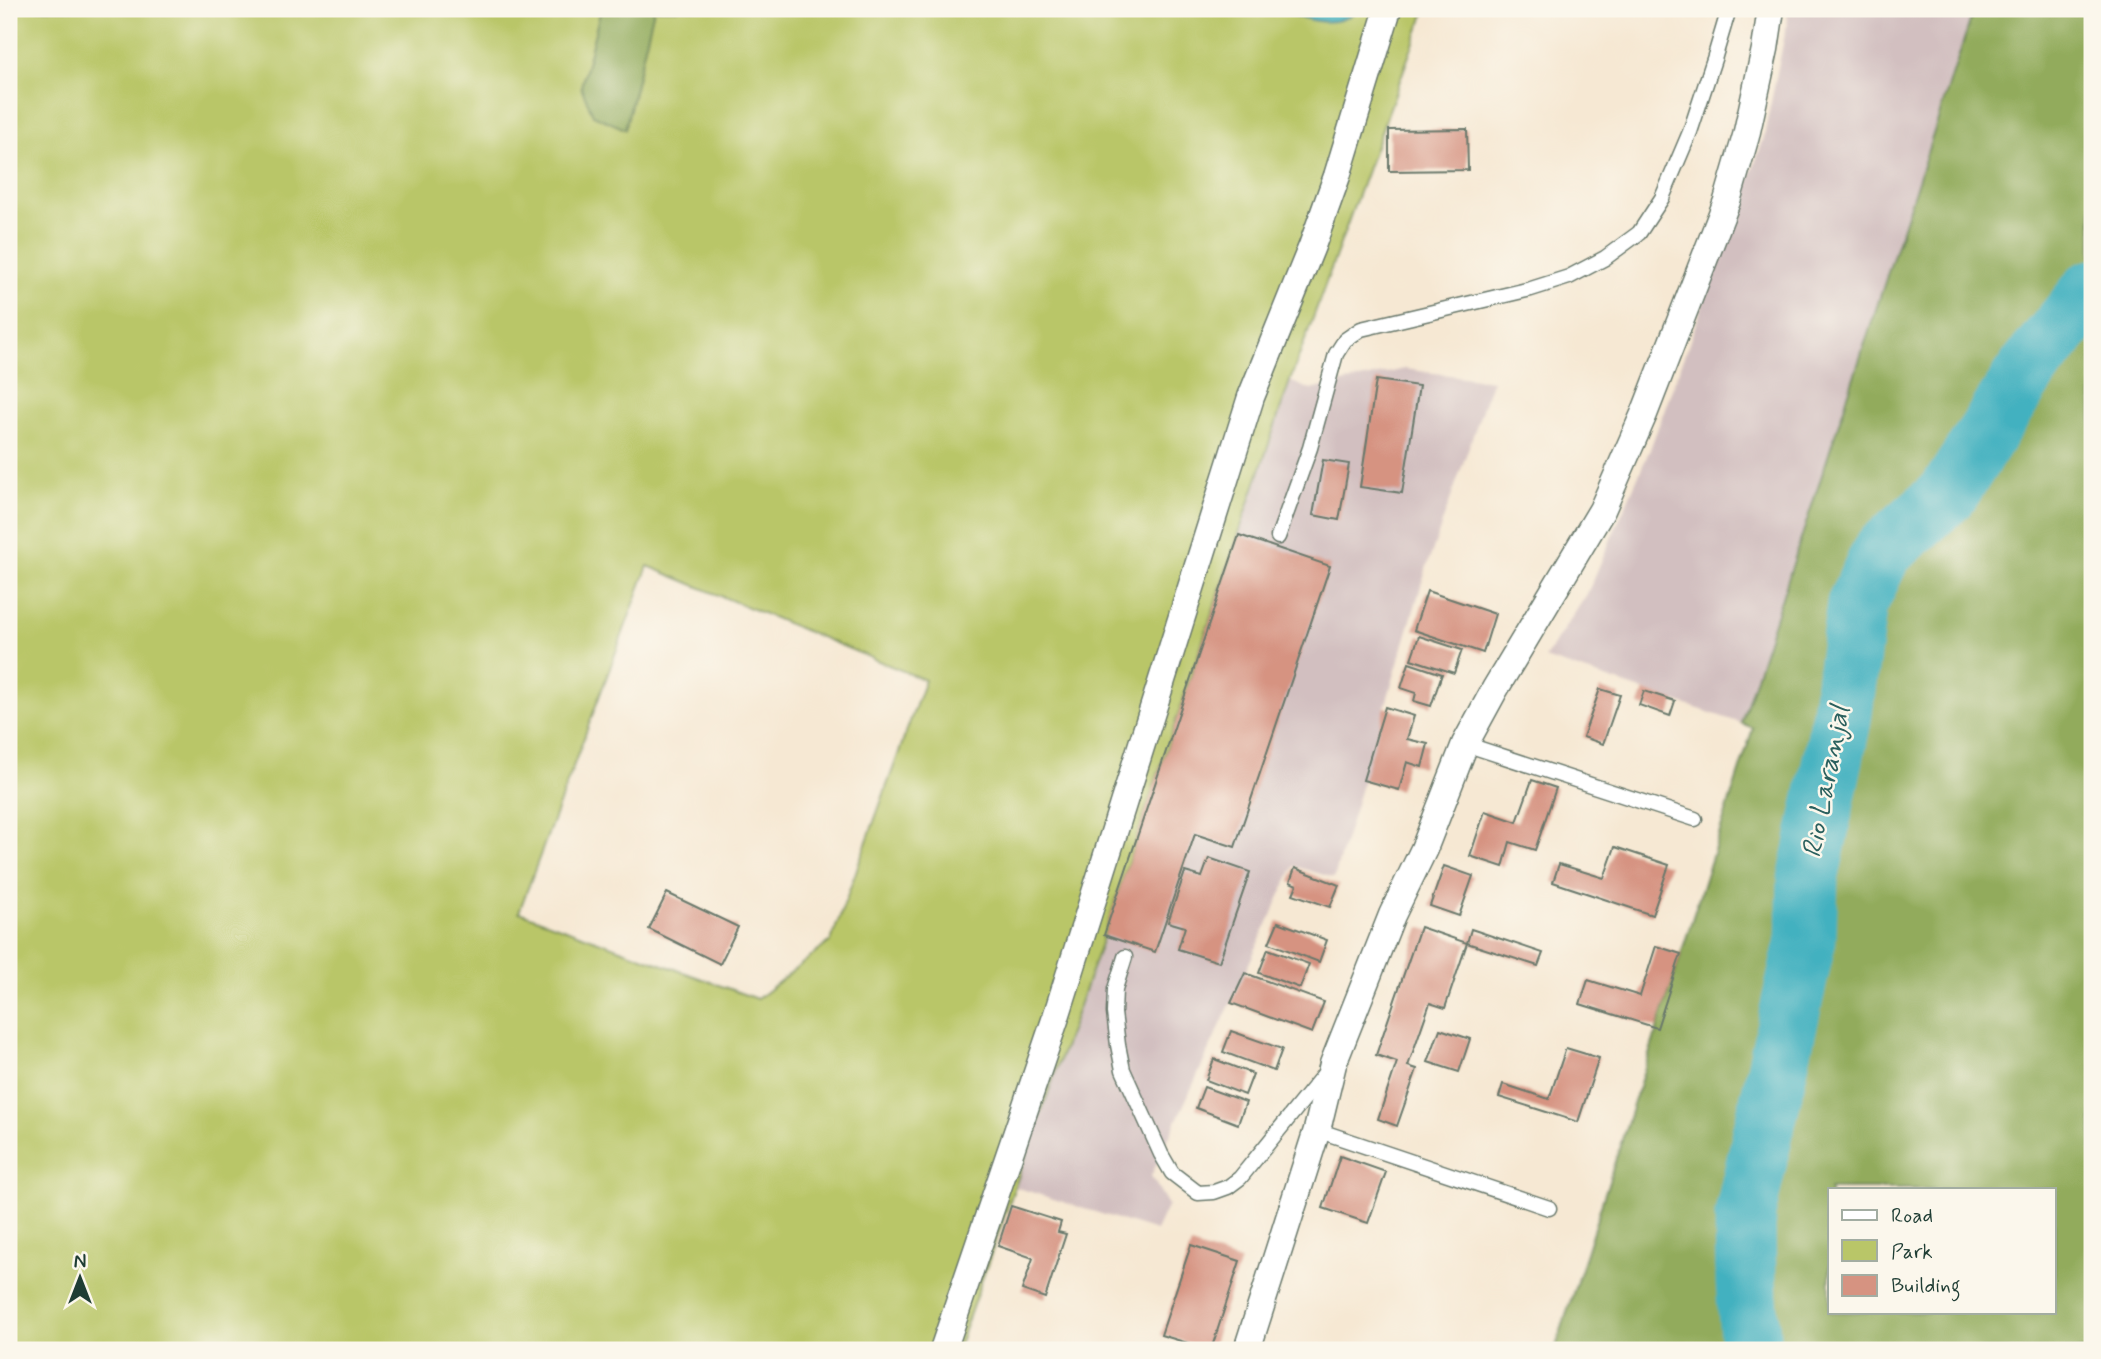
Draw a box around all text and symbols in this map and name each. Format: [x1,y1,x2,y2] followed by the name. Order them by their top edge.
[1794,701,1860,861] water label: Rio Laranjal
[1828,1188,2056,1314] legend
[1891,1202,1933,1230] text: Road
[1891,1238,1933,1266] text: Park
[46,1244,116,1314] north arrow
[74,1250,86,1275] text: N
[1891,1272,1961,1302] text: Building

